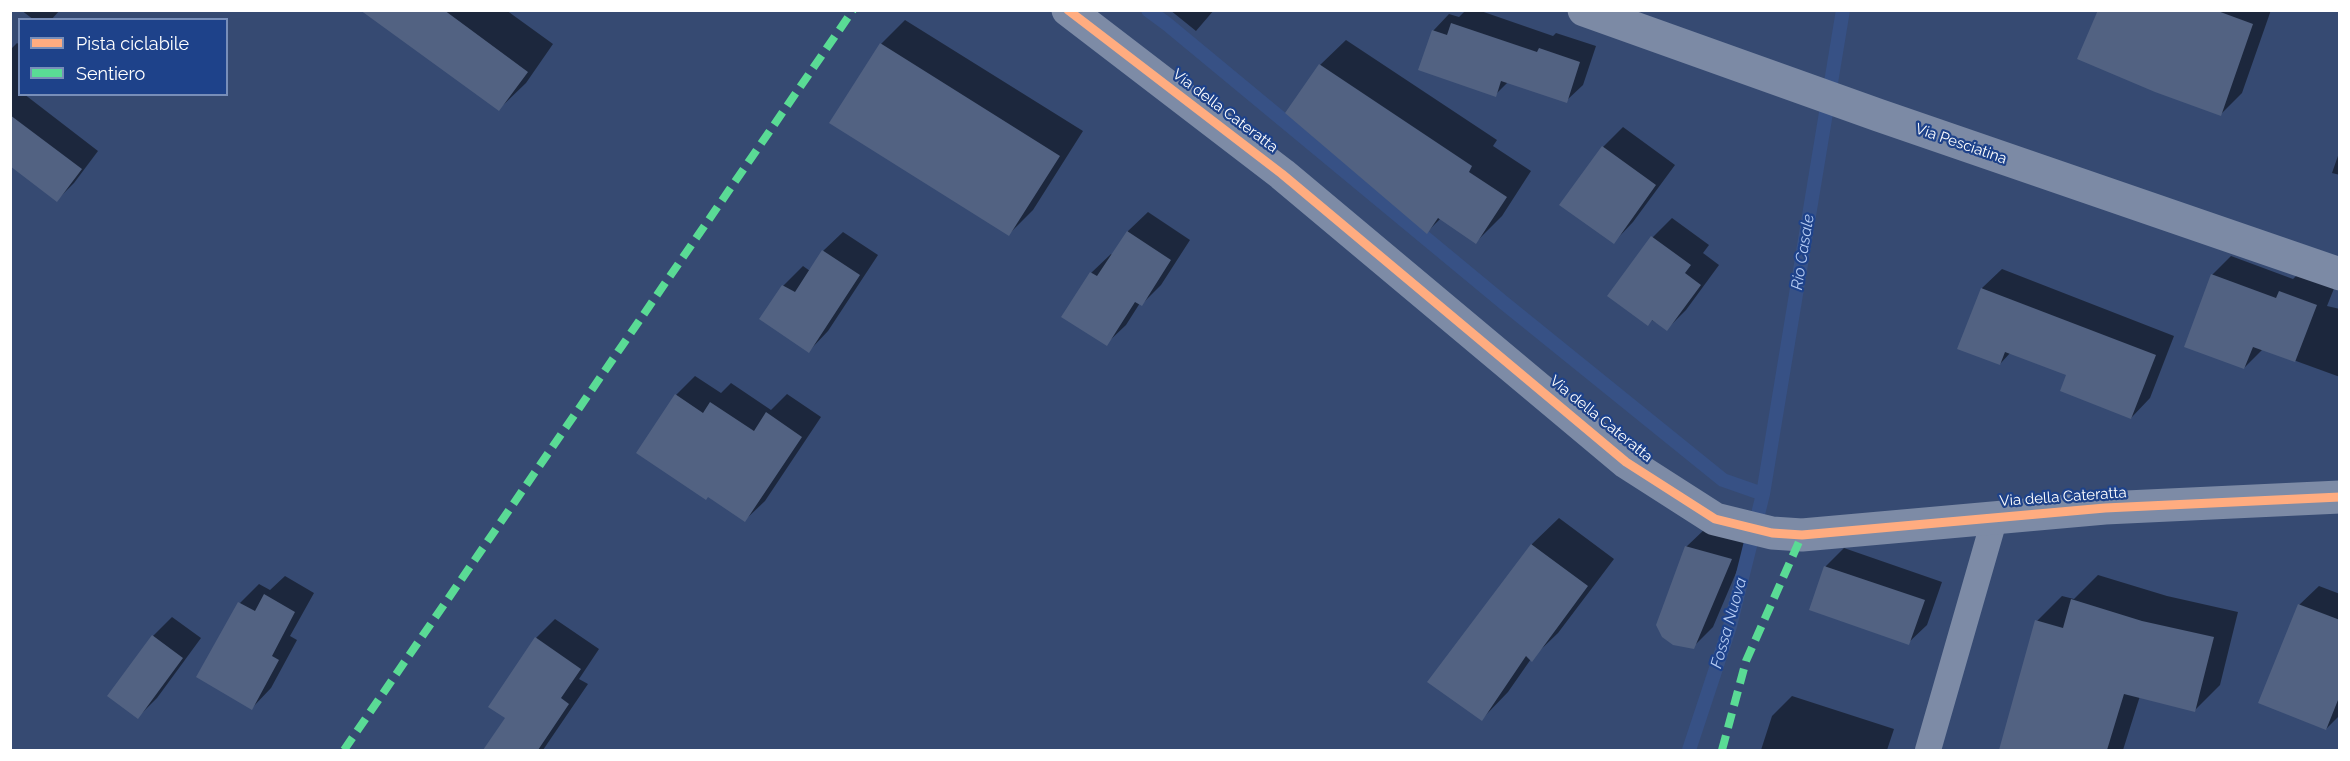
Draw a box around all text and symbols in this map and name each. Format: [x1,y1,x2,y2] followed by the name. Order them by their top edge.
[18,18,228,96] legend
[76,33,189,54] text: Pista ciclabile
[76,63,145,84] text: Sentiero
[1169,65,1281,157] street label: Via della Cateratta
[1913,120,2009,168] street label: Via Pesciatina
[1788,213,1818,291] water label: Rio Casale
[1546,372,1656,466] street label: Via della Cateratta
[1999,484,2127,510] street label: Via della Cateratta
[1707,575,1751,671] water label: Fossa Nuova

